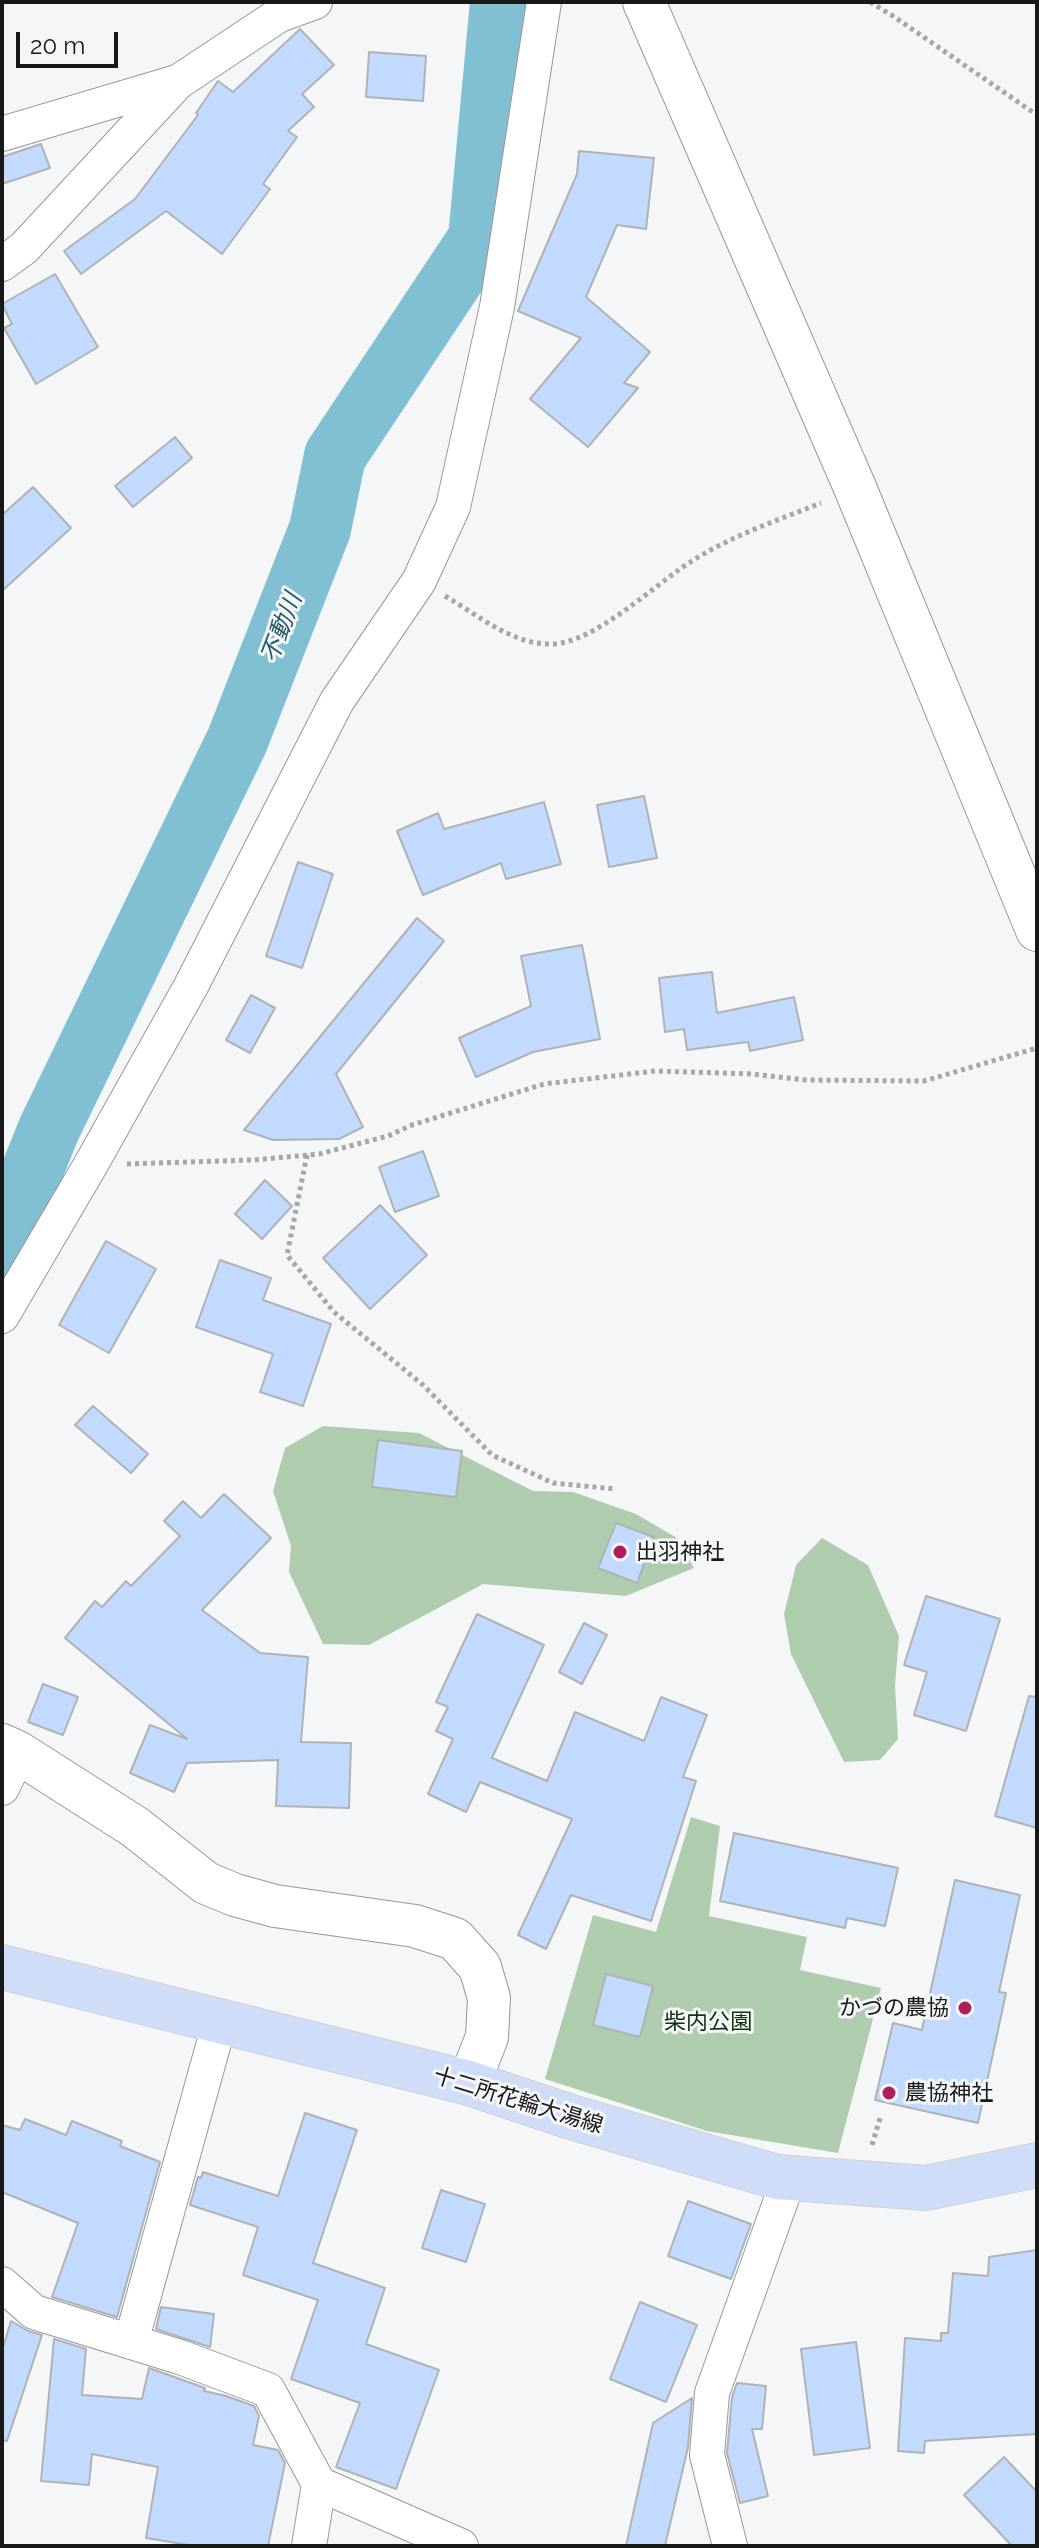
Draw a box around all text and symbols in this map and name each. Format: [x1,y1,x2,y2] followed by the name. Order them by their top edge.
[20,16,122,66] scale bar
[30,31,85,60] text: 20 m
[256,589,308,667] water label: 不動川
[636,1539,724,1565] place label: 出羽神社
[611,1543,629,1561] marker: 出羽神社
[839,1995,949,2021] place label: かづの農協
[956,1999,974,2017] marker: かづの農協
[664,2009,752,2035] park label: 柴内公園
[430,2063,606,2139] street label: 十二所花輪大湯線
[905,2080,993,2106] place label: 農協神社
[880,2084,898,2102] marker: 農協神社

